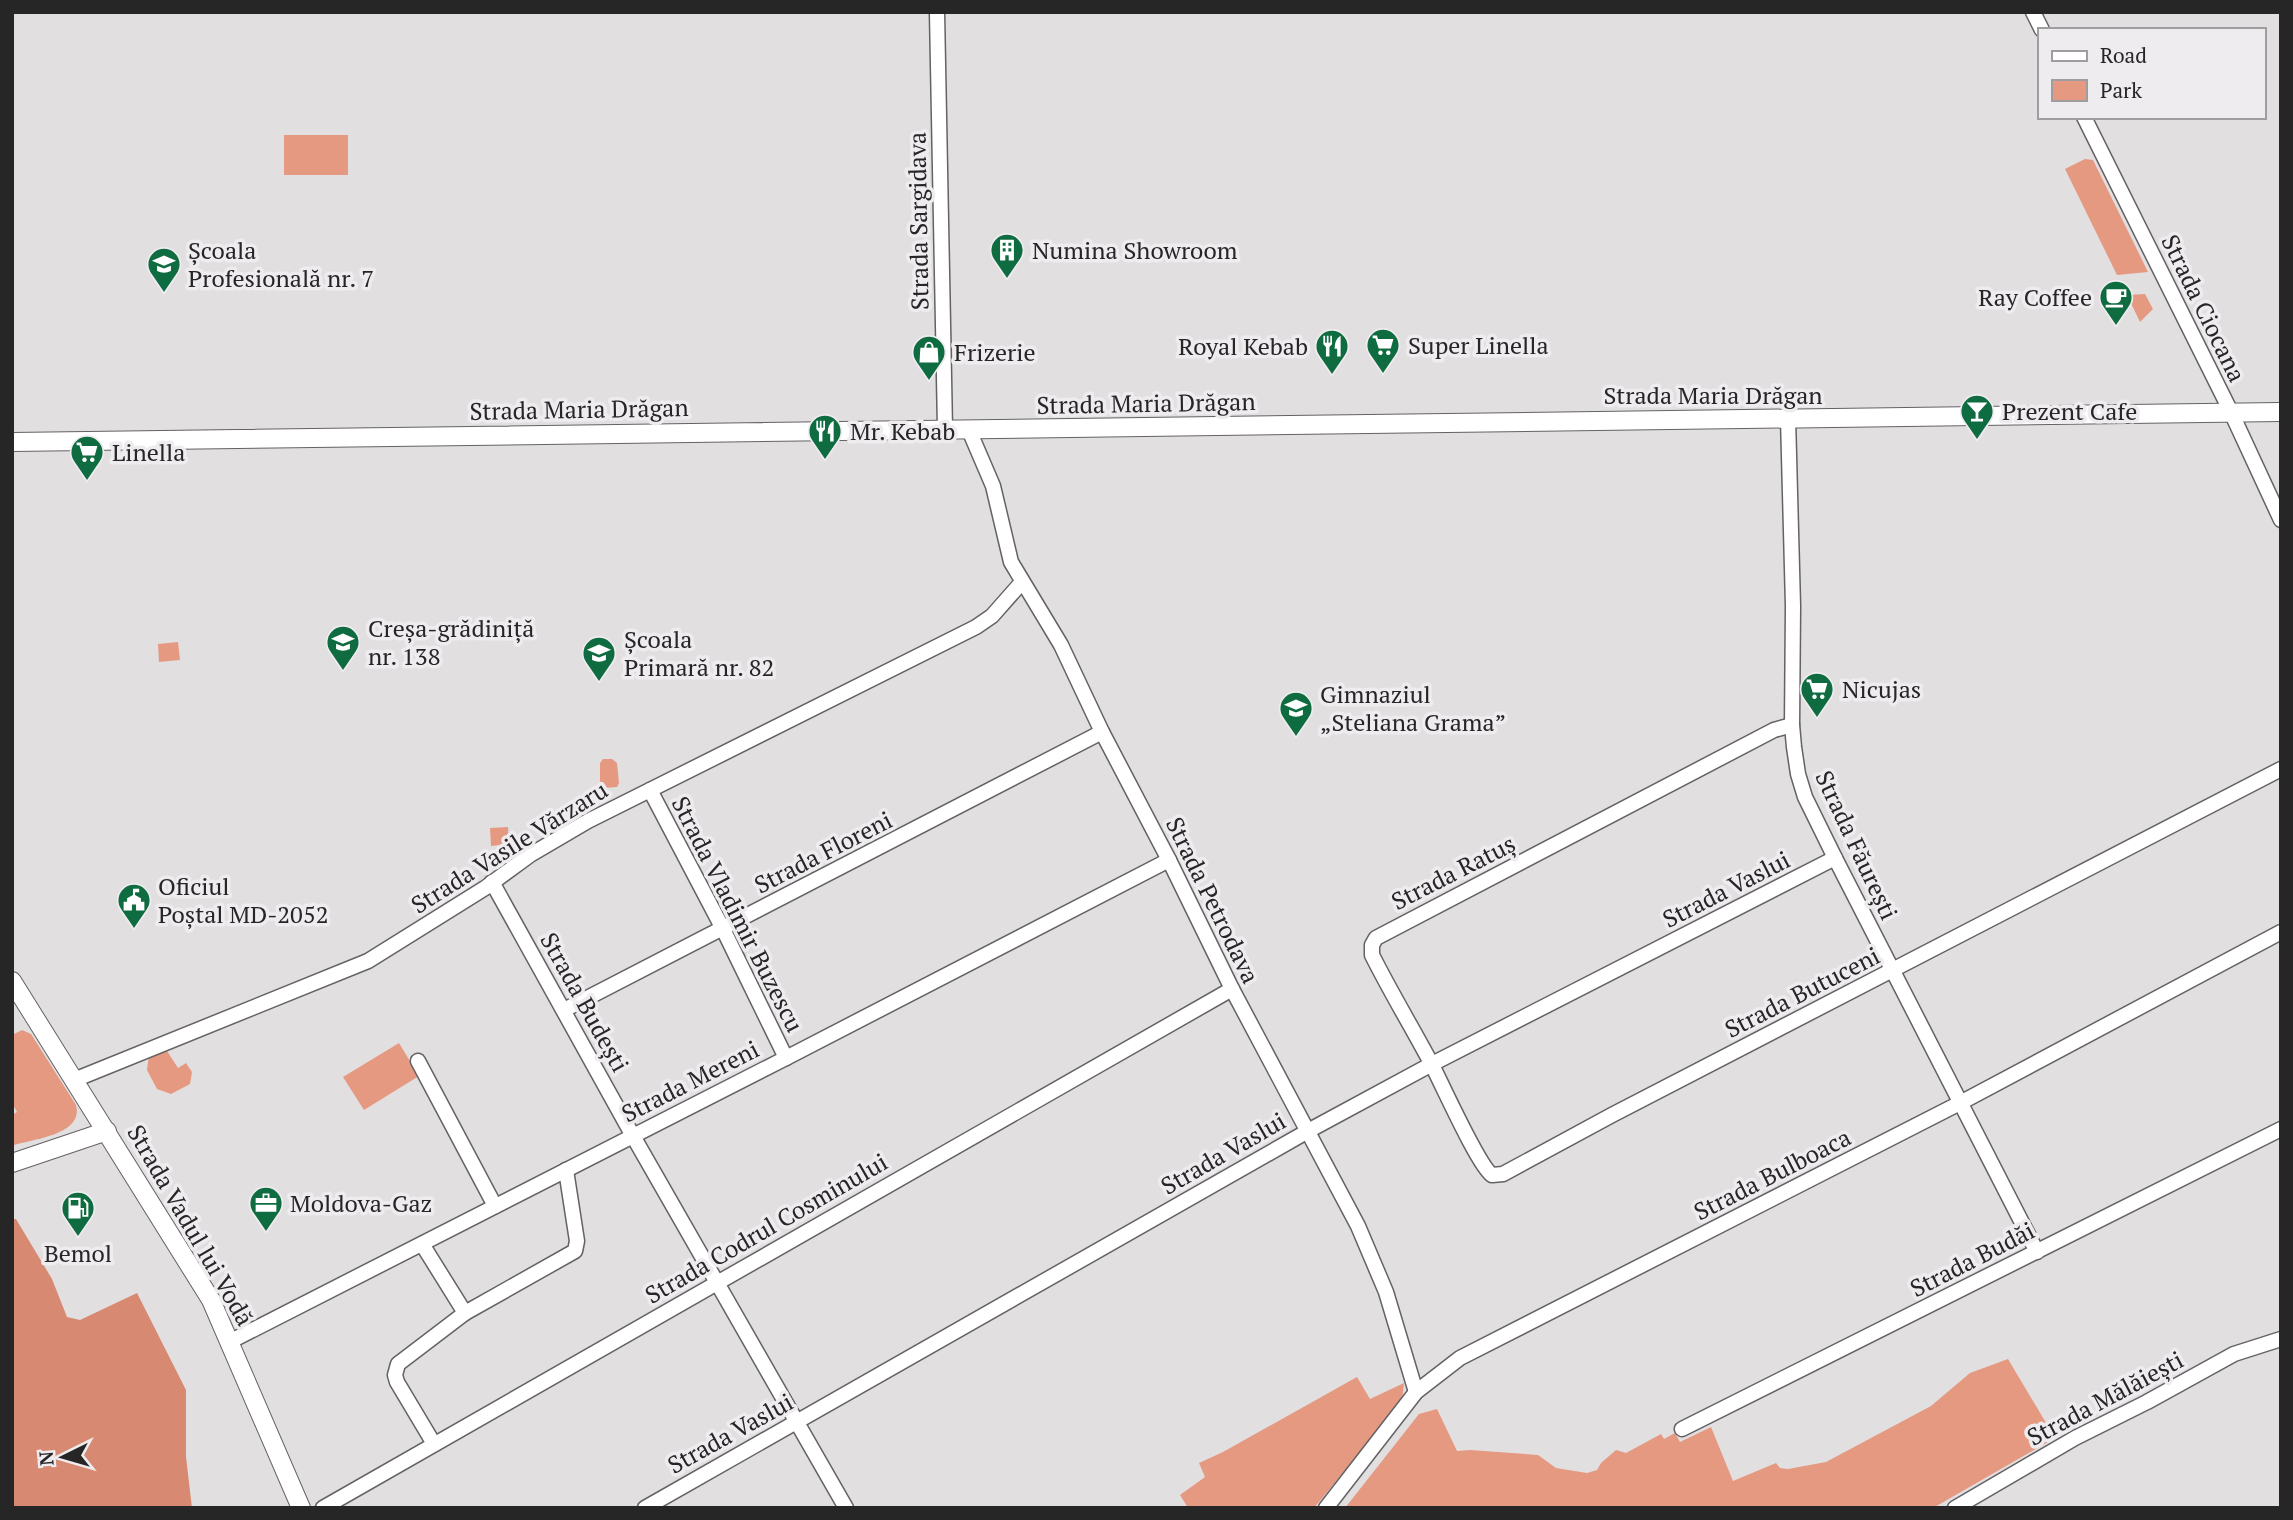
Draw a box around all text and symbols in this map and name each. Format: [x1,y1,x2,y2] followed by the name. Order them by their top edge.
[2038,28,2265,119] legend
[2100,41,2147,69] text: Road
[2100,76,2142,104] text: Park
[900,132,936,310] street label: Strada Sargidava
[2155,229,2253,387] street label: Strada Ciocana
[988,231,1026,280] building icon: Numina Showroom
[188,234,374,294] place label: Școala Profesională nr. 7
[1032,234,1238,266] place label: Numina Showroom
[145,245,183,294] school or university icon: Școala Profesională nr. 7
[2097,278,2135,327] cafe icon: Ray Coffee
[1978,281,2092,313] place label: Ray Coffee
[1364,326,1402,375] supermarket icon: Super Linella
[1313,327,1351,376] restaurant icon: Royal Kebab
[1408,329,1549,361] place label: Super Linella
[1178,330,1308,362] place label: Royal Kebab
[910,333,948,382] shop icon: Frizerie
[954,336,1036,368] place label: Frizerie
[1603,379,1823,411] street label: Strada Maria Drăgan
[1036,385,1256,421] street label: Strada Maria Drăgan
[469,391,689,427] street label: Strada Maria Drăgan
[1958,392,1996,441] bar icon: Prezent Cafe
[2002,395,2137,427] place label: Prezent Cafe
[806,412,844,461] restaurant icon: Mr. Kebab
[850,415,955,447] place label: Mr. Kebab
[68,433,106,482] supermarket icon: Linella
[112,436,185,468] place label: Linella
[368,612,534,672] place label: Creșa-grădiniță nr. 138
[324,623,362,672] school or university icon: Creșa-grădiniță nr. 138
[624,623,774,683] place label: Școala Primară nr. 82
[580,634,618,683] school or university icon: Școala Primară nr. 82
[1798,670,1836,719] supermarket icon: Nicujas
[1842,673,1921,705] place label: Nicujas
[1320,678,1506,738] place label: Gimnaziul „Steliana Grama”
[1277,689,1315,738] school or university icon: Gimnaziul „Steliana Grama”
[1808,765,1906,925] street label: Strada Făurești
[405,773,613,920] street label: Strada Vasile Vărzaru
[665,791,811,1037] street label: Strada Vladimir Buzescu
[749,804,897,900] street label: Strada Floreni
[1159,812,1267,988] street label: Strada Petrodava
[1386,827,1520,917] street label: Strada Ratuș
[1657,843,1795,935] street label: Strada Vaslui
[158,870,329,930] place label: Oficiul Poștal MD-2052
[115,881,153,930] public building icon: Oficiul Poștal MD-2052
[533,927,637,1077] street label: Strada Budești
[1719,939,1885,1045] street label: Strada Butuceni
[616,1033,764,1129] street label: Strada Mereni
[1155,1104,1291,1202] street label: Strada Vaslui
[120,1119,262,1331] street label: Strada Vadul lui Vodă
[1688,1121,1856,1227] street label: Strada Bulboaca
[639,1145,893,1311] street label: Strada Codrul Cosminului
[247,1184,285,1233] office icon: Moldova-Gaz
[290,1187,432,1219] place label: Moldova-Gaz
[59,1189,97,1238] fuel station icon: Bemol
[1904,1214,2040,1304] street label: Strada Budăi
[44,1237,112,1269] place label: Bemol
[2021,1343,2189,1453] street label: Strada Mălăiești
[662,1385,798,1481] street label: Strada Vaslui
[28,1422,98,1492] north arrow
[32,1450,59,1467] text: N

